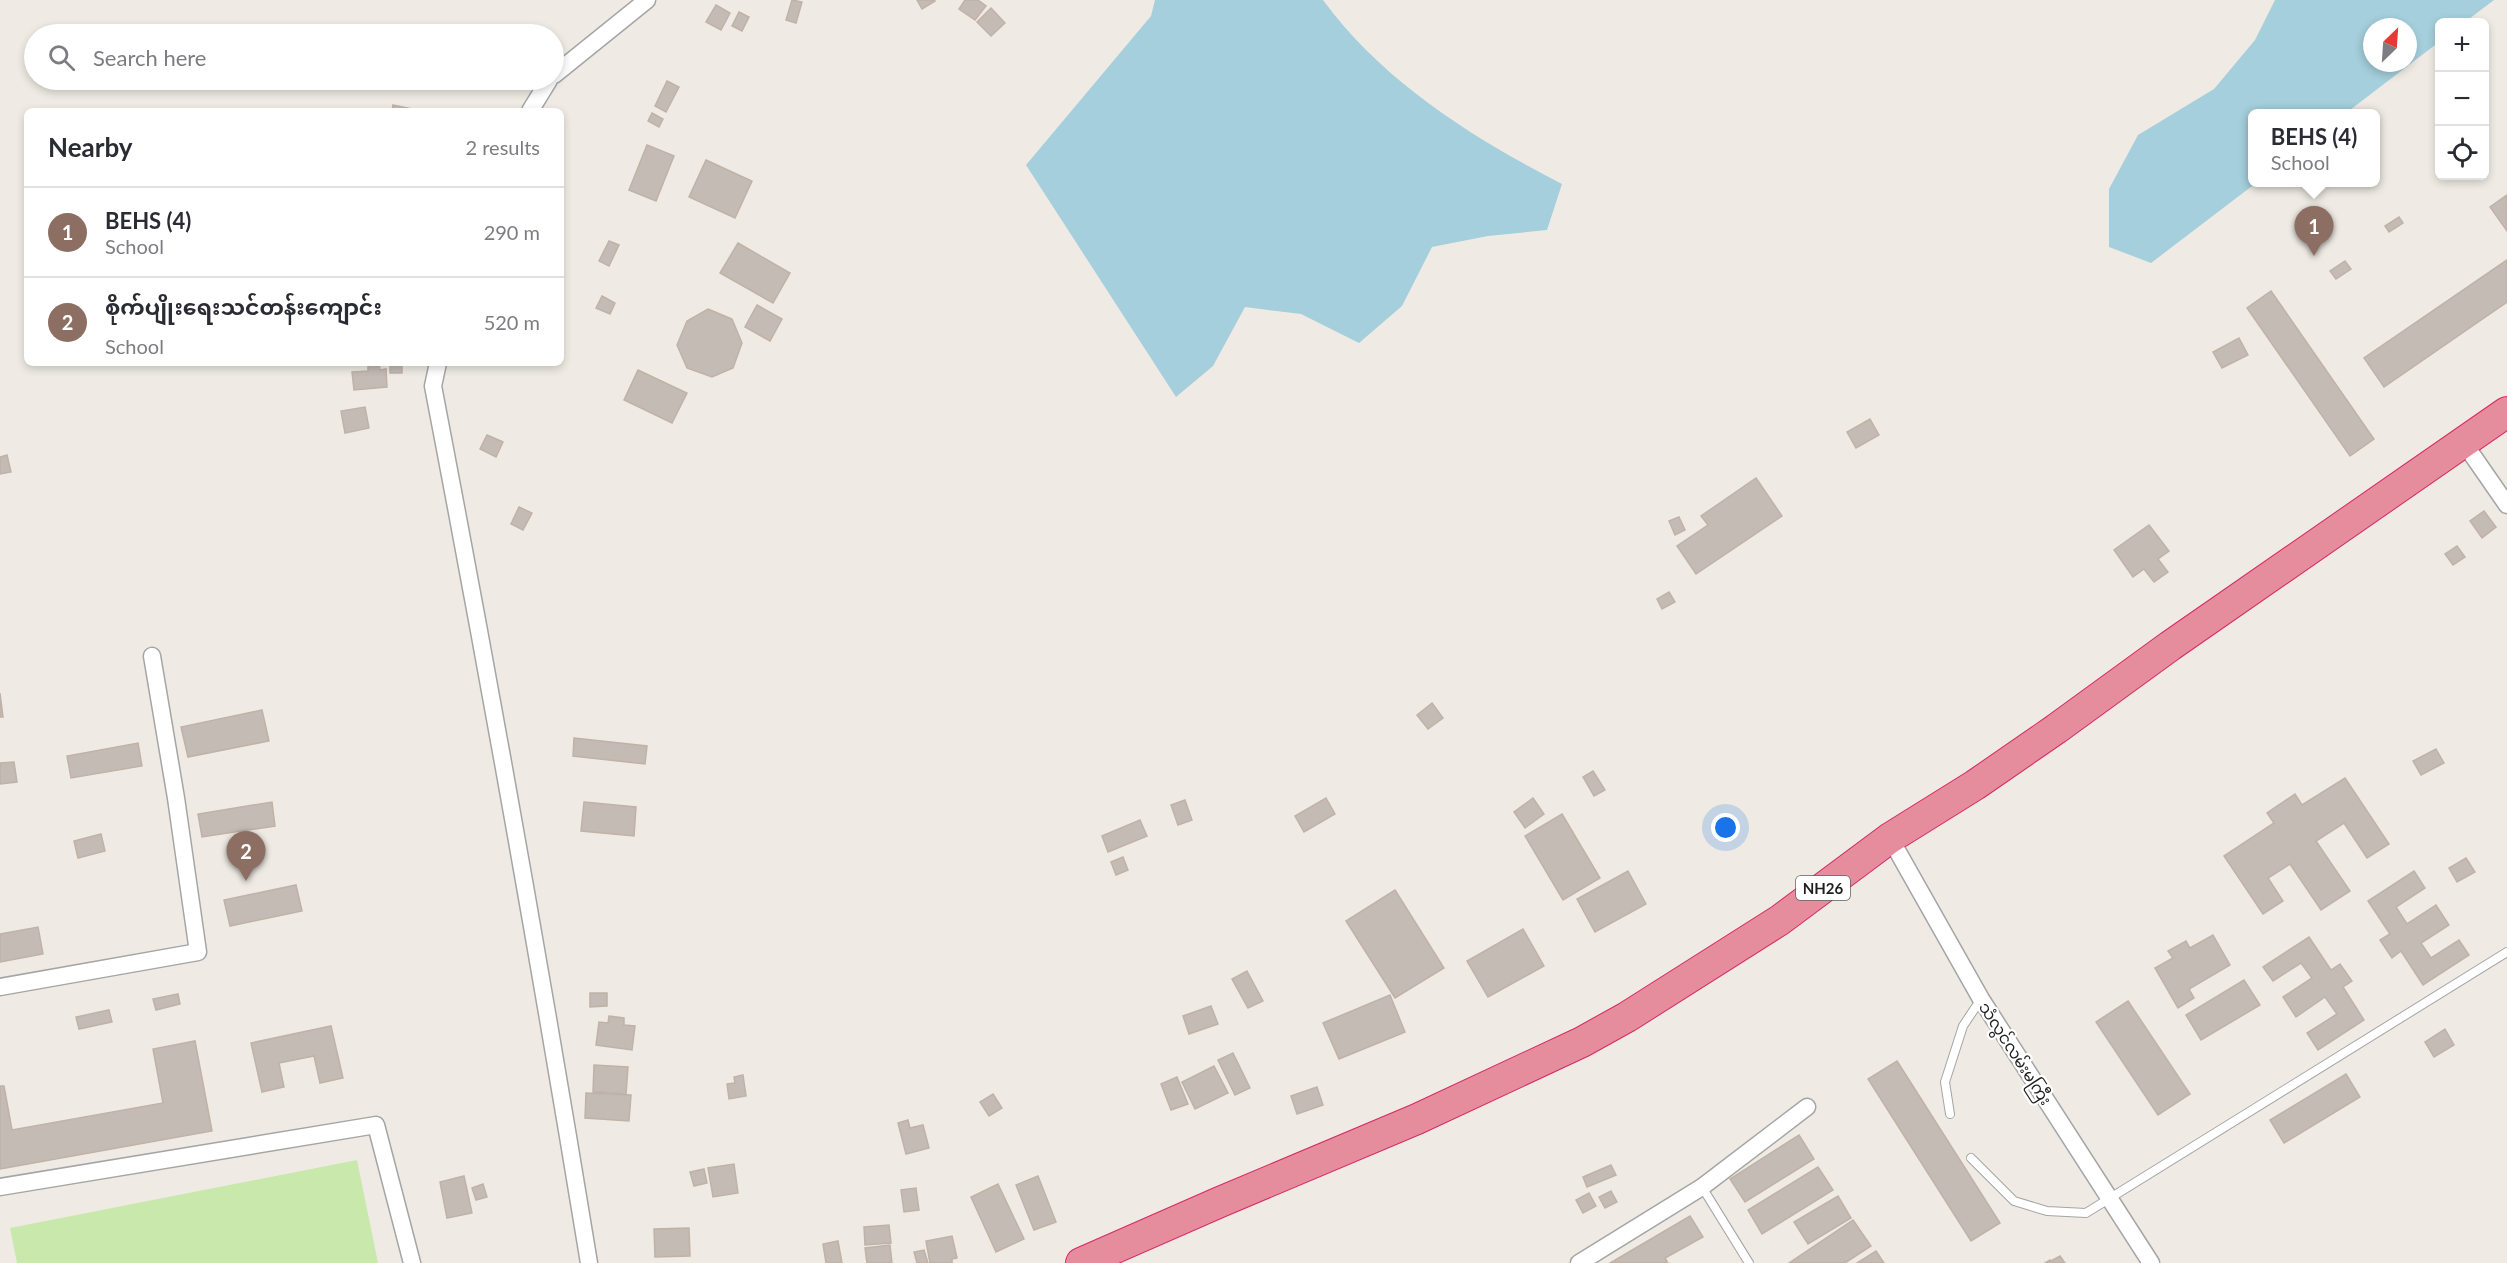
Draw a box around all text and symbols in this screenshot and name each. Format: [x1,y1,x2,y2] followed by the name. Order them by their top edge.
[2363,18,2417,72] north arrow
[2435,18,2489,180] map controls
[2435,18,2489,72] button: +
[24,24,564,90] search box
[45,41,78,74] icon: search
[93,44,206,71] text: Search here
[2435,72,2489,126] button: −
[2248,109,2380,187] popup
[2271,123,2357,150] text: BEHS (4)
[2435,126,2489,180] button: locate
[48,131,133,163] text: Nearby
[465,135,540,159] text: 2 results
[2271,150,2330,174] text: School
[2294,206,2334,256] pin: 1
[105,207,191,234] text: BEHS (4)
[62,220,73,244] text: 1
[484,220,540,244] text: 290 m
[105,234,164,258] text: School
[105,293,382,320] text: စိုက်ပျိုးရေးသင်တန်းကျောင်း
[62,310,73,334] text: 2
[484,310,540,334] text: 520 m
[105,334,164,358] text: School
[1711,813,1740,842] your location
[226,832,266,881] pin: 2
[1796,876,1850,900] road number: NH26
[1971,997,2057,1111] street label: သံလွင်လမ်းမကြီး

